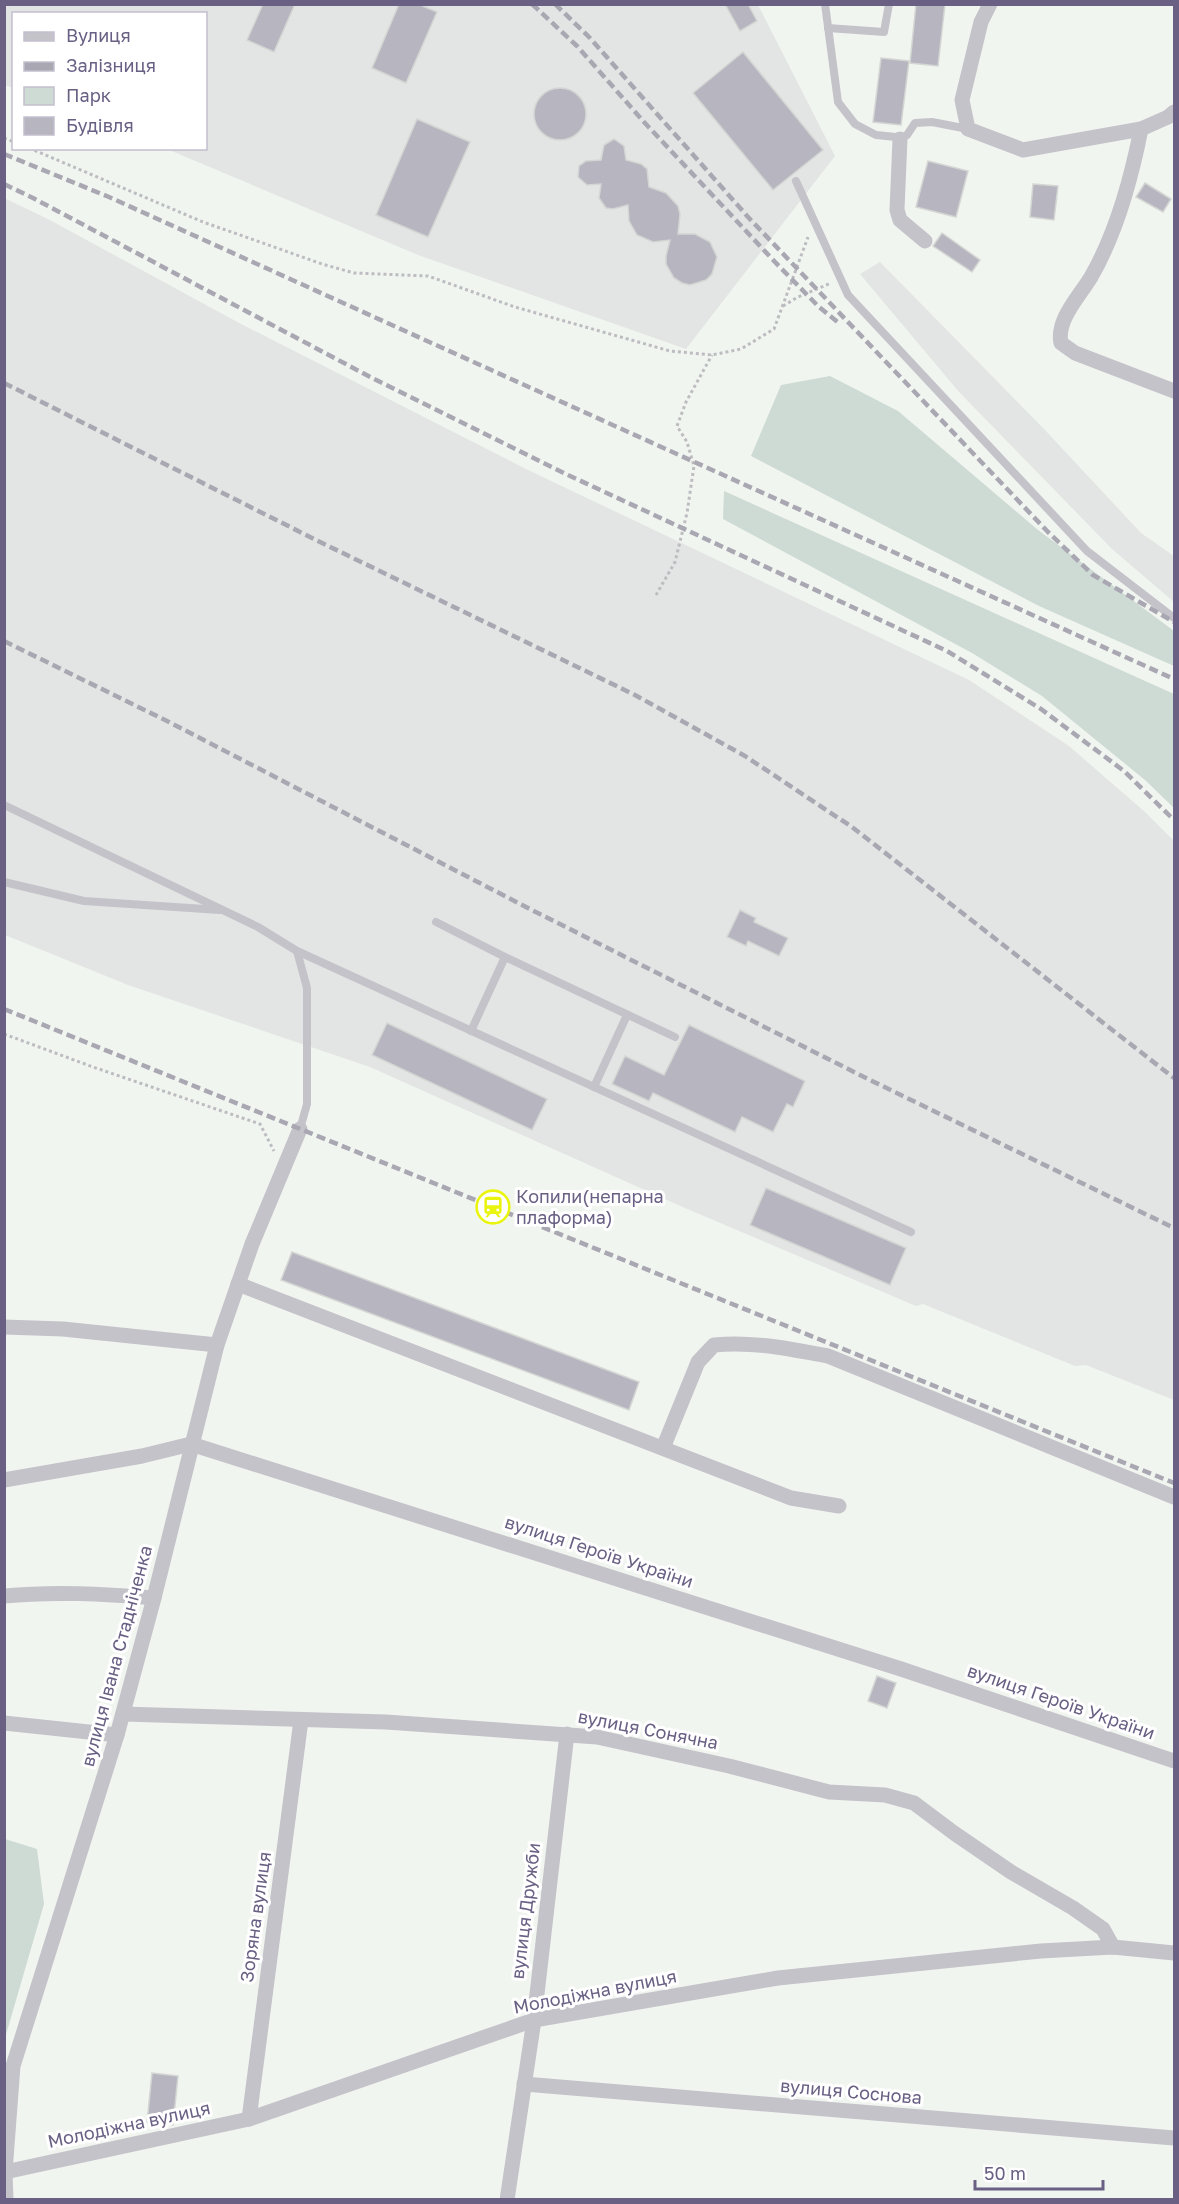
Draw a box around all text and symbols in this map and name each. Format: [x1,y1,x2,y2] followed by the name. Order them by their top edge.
[12,12,207,150] legend
[66,24,131,46] text: Вулиця
[66,54,156,76] text: Залізниця
[66,84,111,106] text: Парк
[66,114,134,136] text: Будівля
[516,1185,664,1228] place label: Копили(непарна плаформа)
[475,1189,511,1225] station icon: Копили(непарна плаформа)
[502,1510,696,1592] street label: вулиця Героїв України
[76,1543,156,1769] street label: вулиця Івана Стадніченка
[965,1659,1158,1743] street label: вулиця Героїв України
[576,1705,720,1753] street label: вулиця Сонячна
[506,1841,544,1980] street label: вулиця Дружби
[235,1850,275,1984] street label: Зоряна вулиця
[511,1964,678,2018] street label: Молодіжна вулиця
[779,2074,923,2108] street label: вулиця Соснова
[45,2096,212,2152] street label: Молодіжна вулиця
[975,2153,1102,2191] scale bar
[984,2162,1026,2184] text: 50 m

